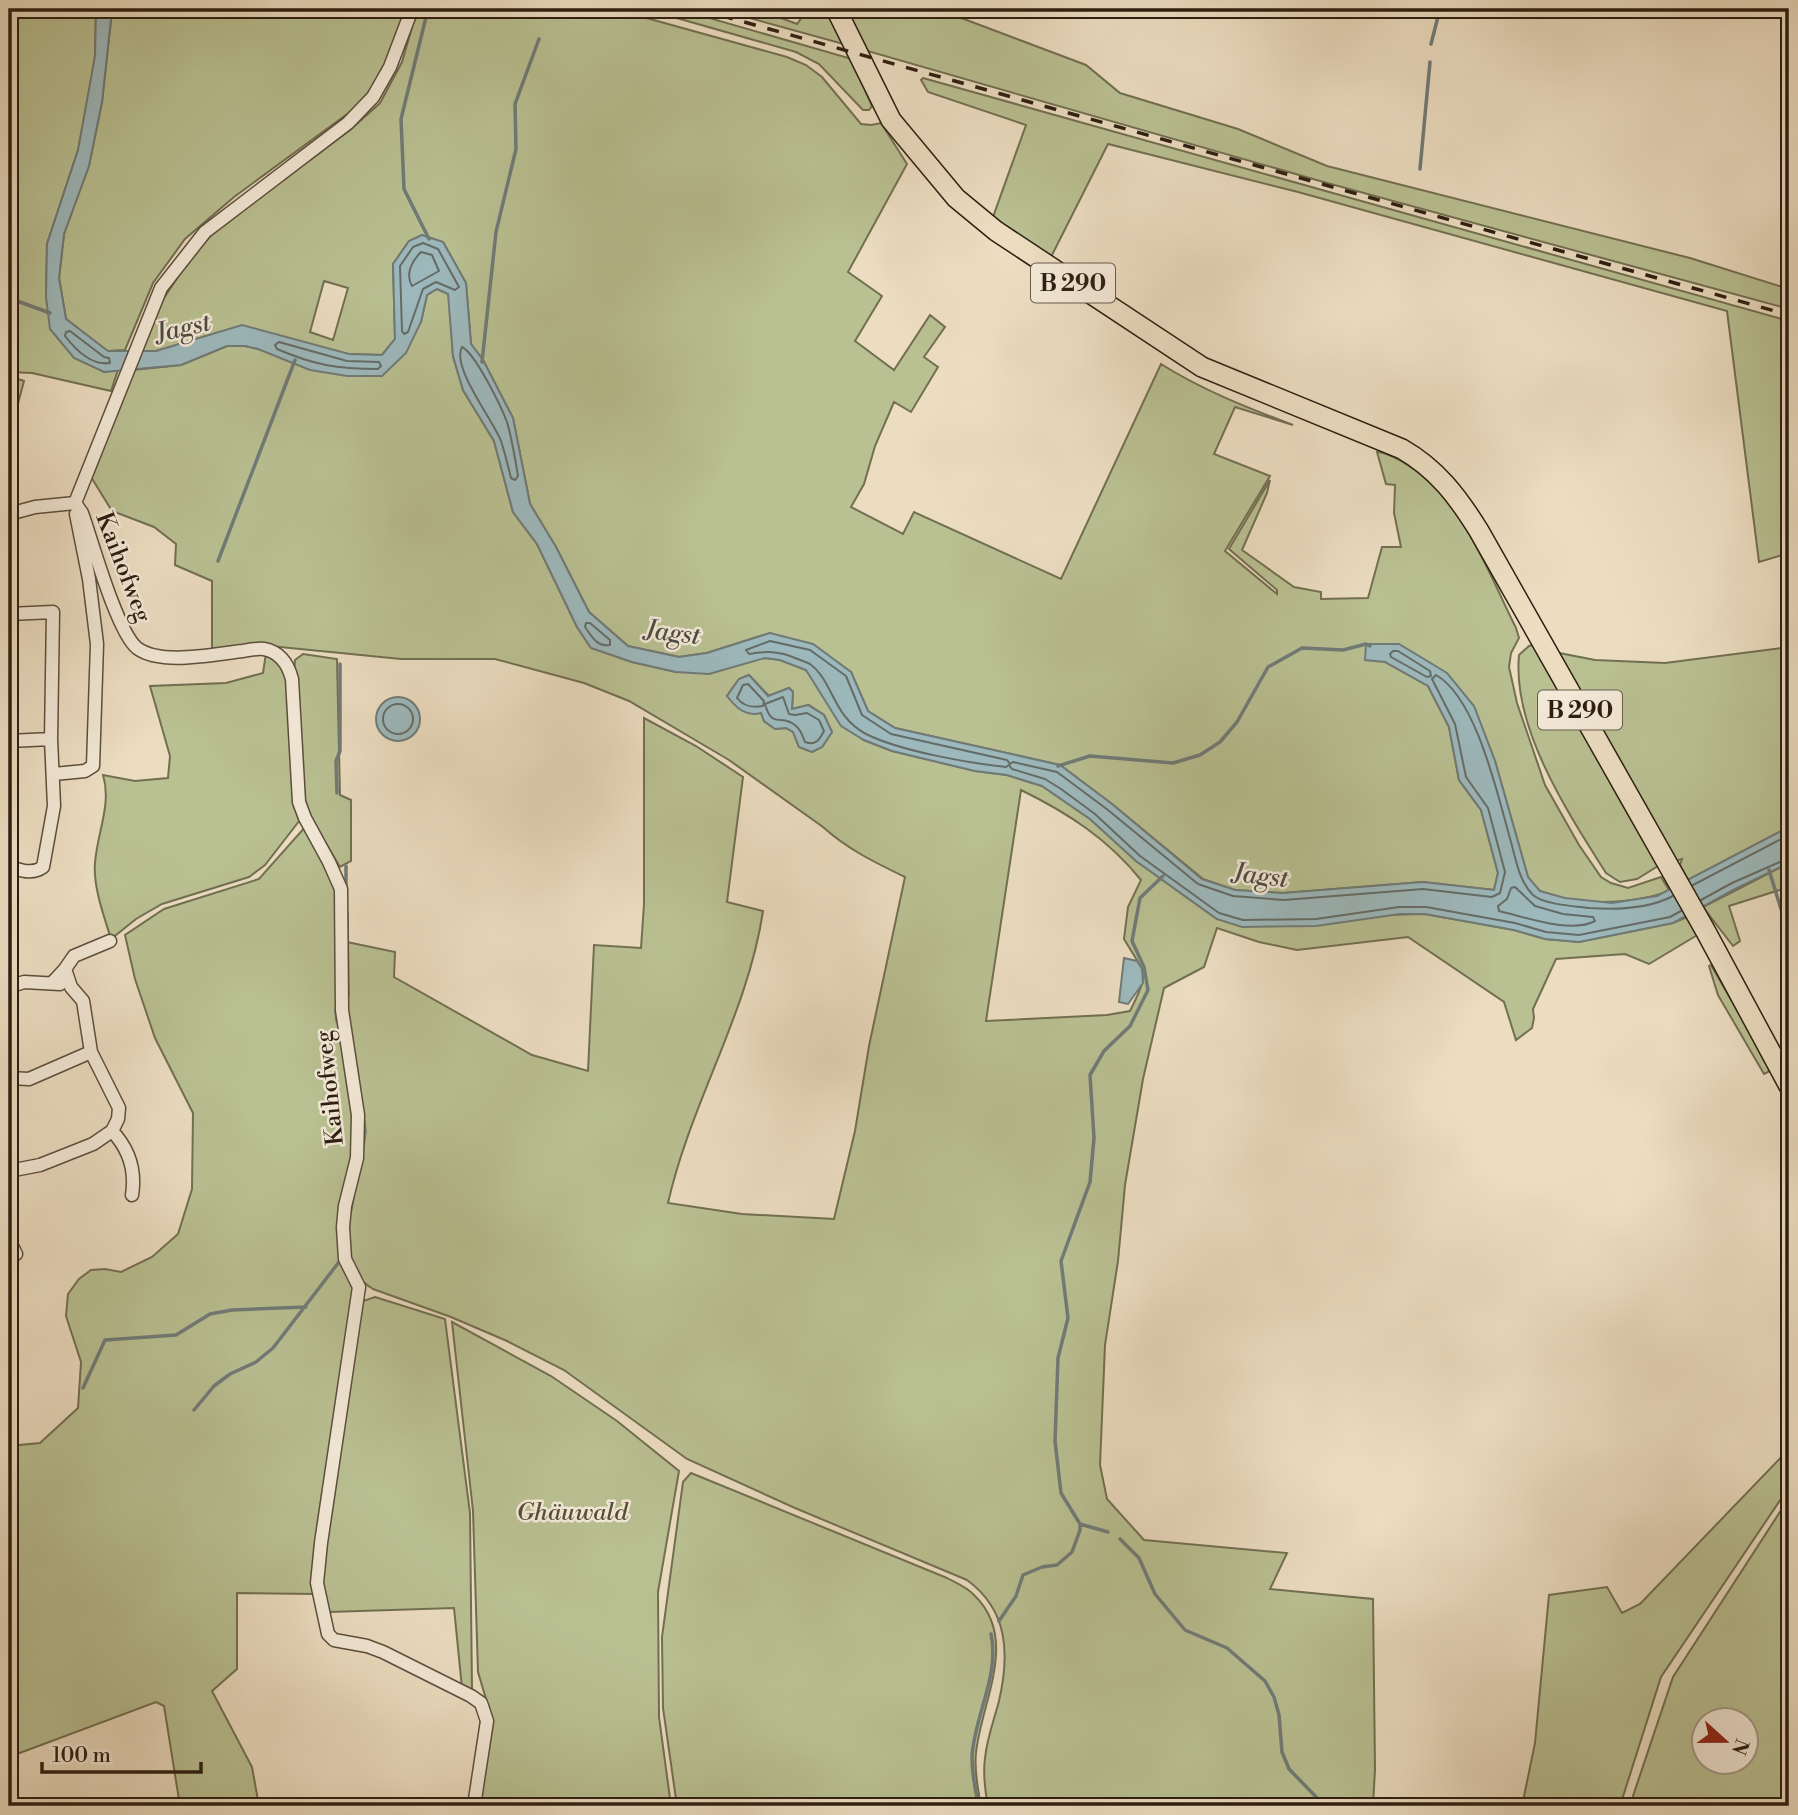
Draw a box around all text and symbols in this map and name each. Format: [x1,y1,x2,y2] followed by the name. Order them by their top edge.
[1031,264,1115,302] road number: B 290
[150,306,214,350] water label: Jagst
[88,508,158,627] street label: Kaihofweg
[641,613,703,652] water label: Jagst
[1538,690,1622,730] road number: B 290
[1229,856,1291,895] water label: Jagst
[309,1028,351,1147] street label: Kaihofweg
[516,1498,629,1528] park label: Ghäuwald
[1689,1706,1759,1776] north arrow
[42,1731,201,1775] scale bar
[1726,1735,1754,1758] text: N
[52,1743,111,1769] text: 100 m

